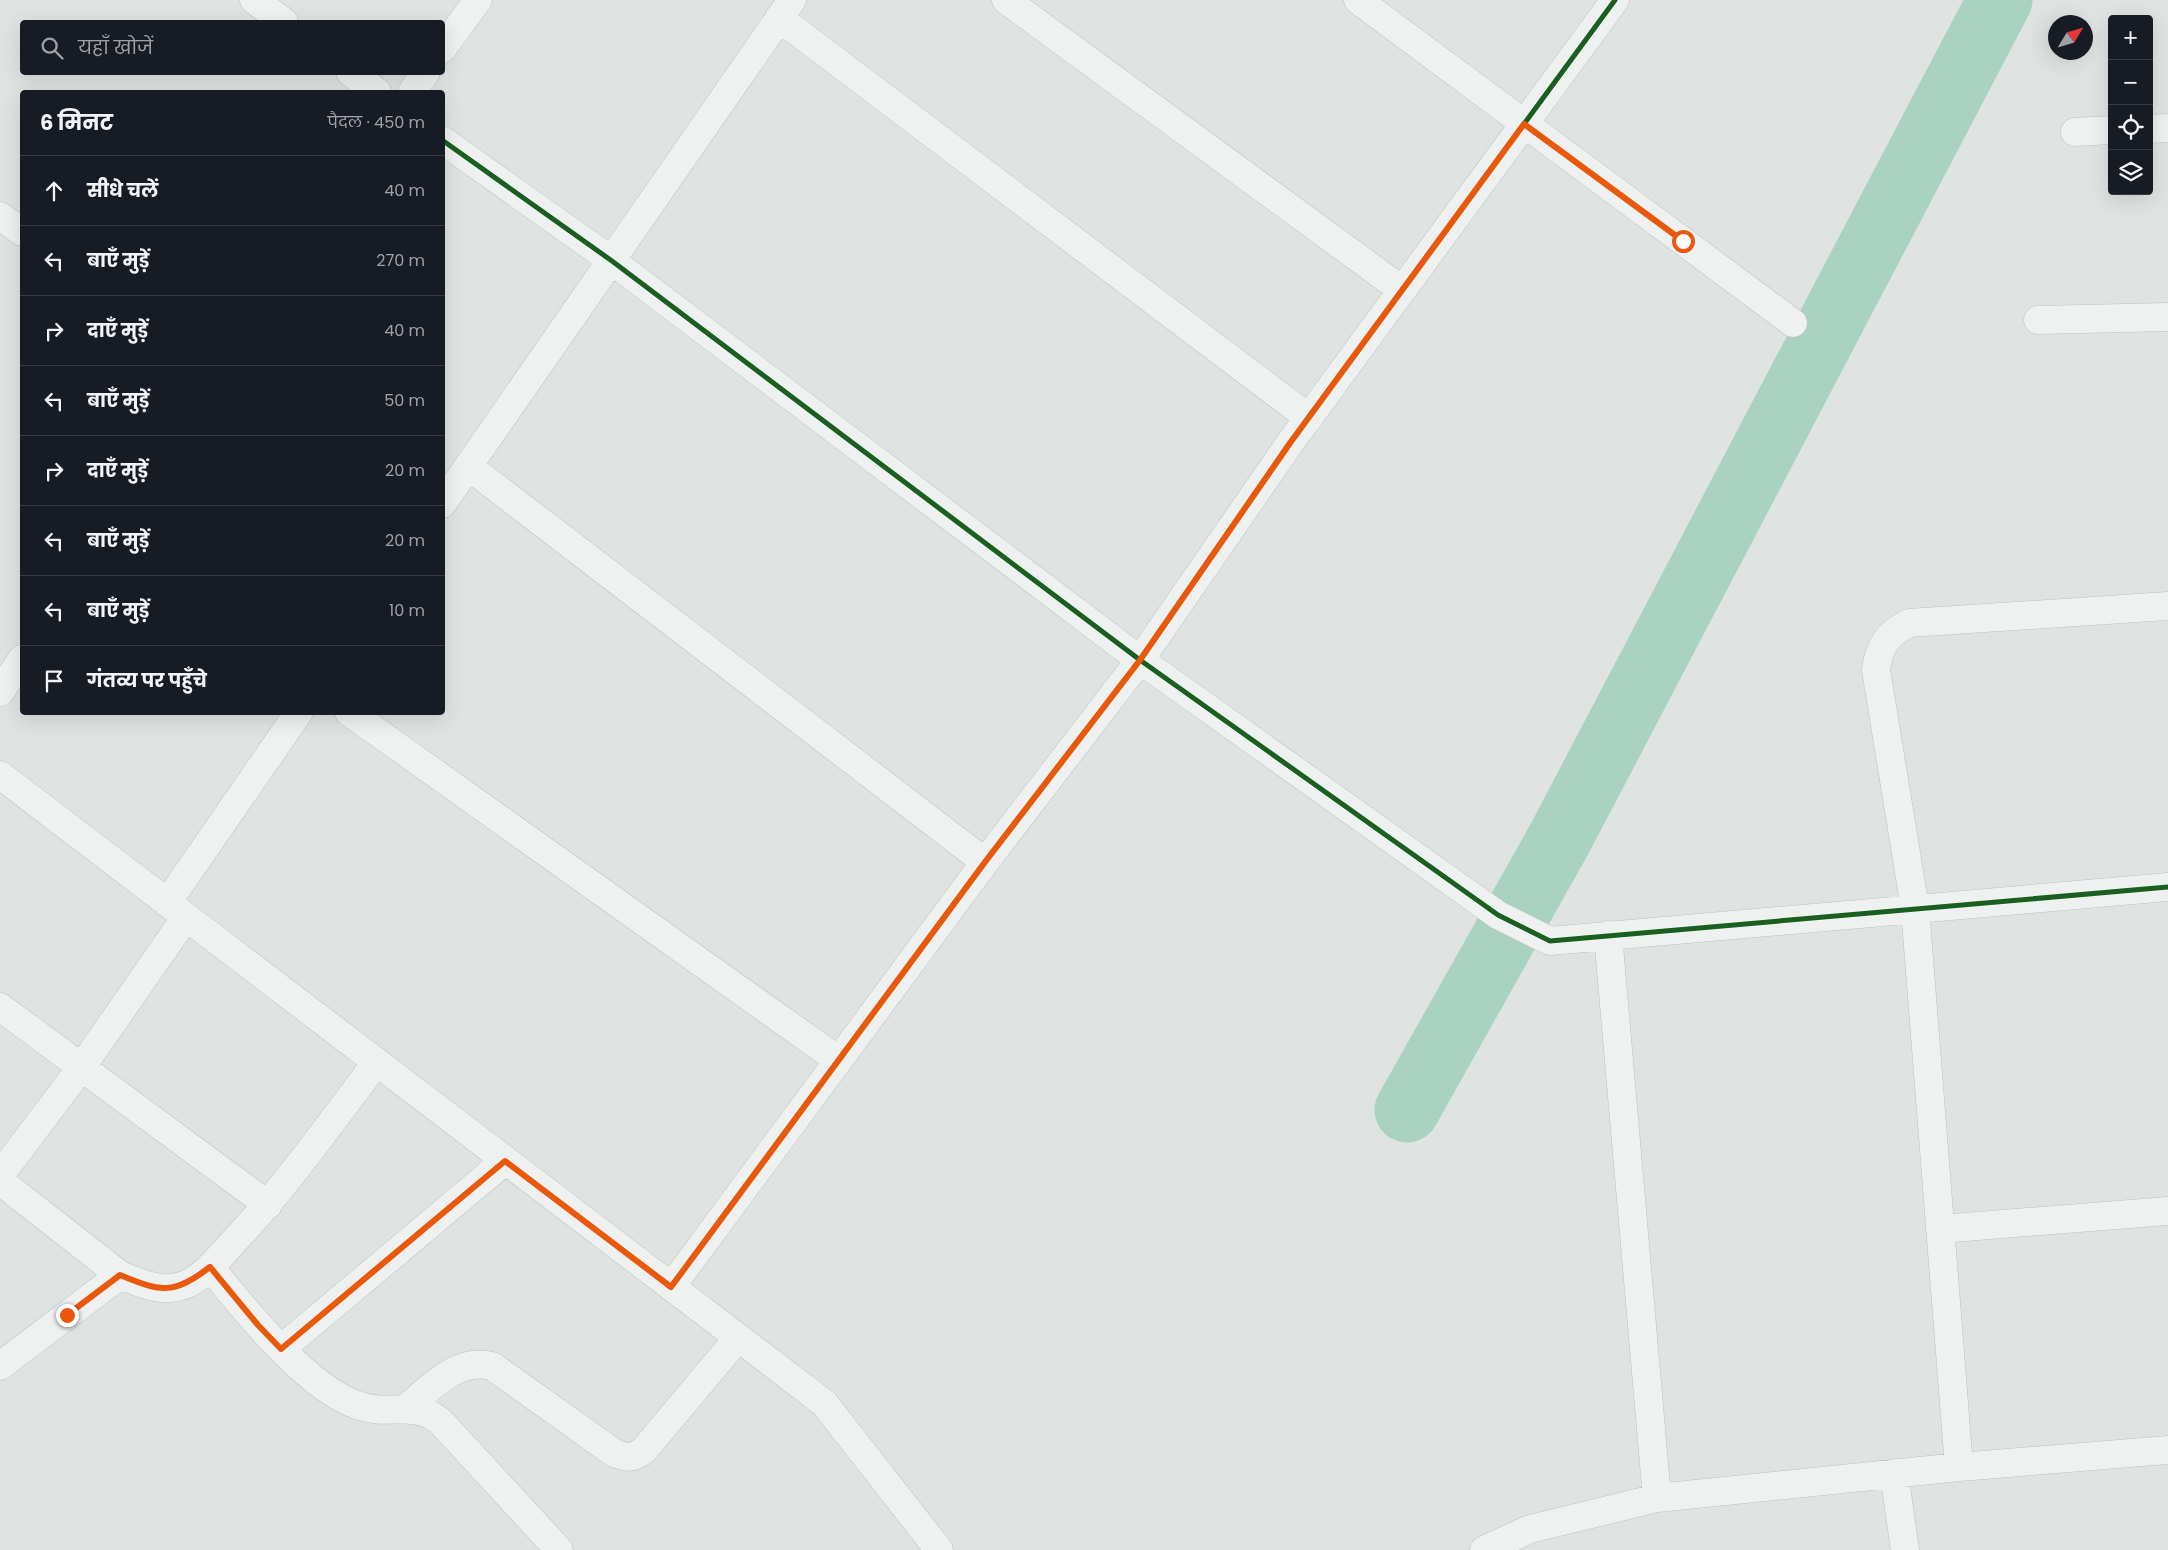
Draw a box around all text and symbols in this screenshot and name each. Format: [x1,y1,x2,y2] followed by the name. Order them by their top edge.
[2048,15,2093,60] north arrow
[2108,15,2153,195] map controls
[2108,15,2153,60] button: +
[20,20,445,75] search box
[38,34,66,62] icon: search
[78,34,153,61] text: यहाँ खोजें
[2108,60,2153,105] button: −
[2108,105,2153,150] button: locate
[40,108,113,137] text: 6 मिनट
[327,111,425,134] text: पैदल · 450 m
[2108,150,2153,195] button: layers
[40,177,68,205] icon: ahead
[87,177,158,204] text: सीधे चलें
[384,179,425,202] text: 40 m
[1672,230,1695,253] route start
[40,247,68,275] icon: left
[87,247,149,274] text: बाएँ मुड़ें
[376,249,425,272] text: 270 m
[40,317,68,345] icon: right
[87,317,148,344] text: दाएँ मुड़ें
[384,319,425,342] text: 40 m
[40,387,68,415] icon: left
[87,387,149,414] text: बाएँ मुड़ें
[384,389,425,412] text: 50 m
[40,457,68,485] icon: right
[87,457,148,484] text: दाएँ मुड़ें
[385,459,425,482] text: 20 m
[40,527,68,555] icon: left
[87,527,149,554] text: बाएँ मुड़ें
[385,529,425,552] text: 20 m
[40,597,68,625] icon: left
[87,597,149,624] text: बाएँ मुड़ें
[389,599,425,622] text: 10 m
[40,667,68,695] icon: arrive
[87,667,207,694] text: गंतव्य पर पहुँचे
[56,1304,79,1327] route end

